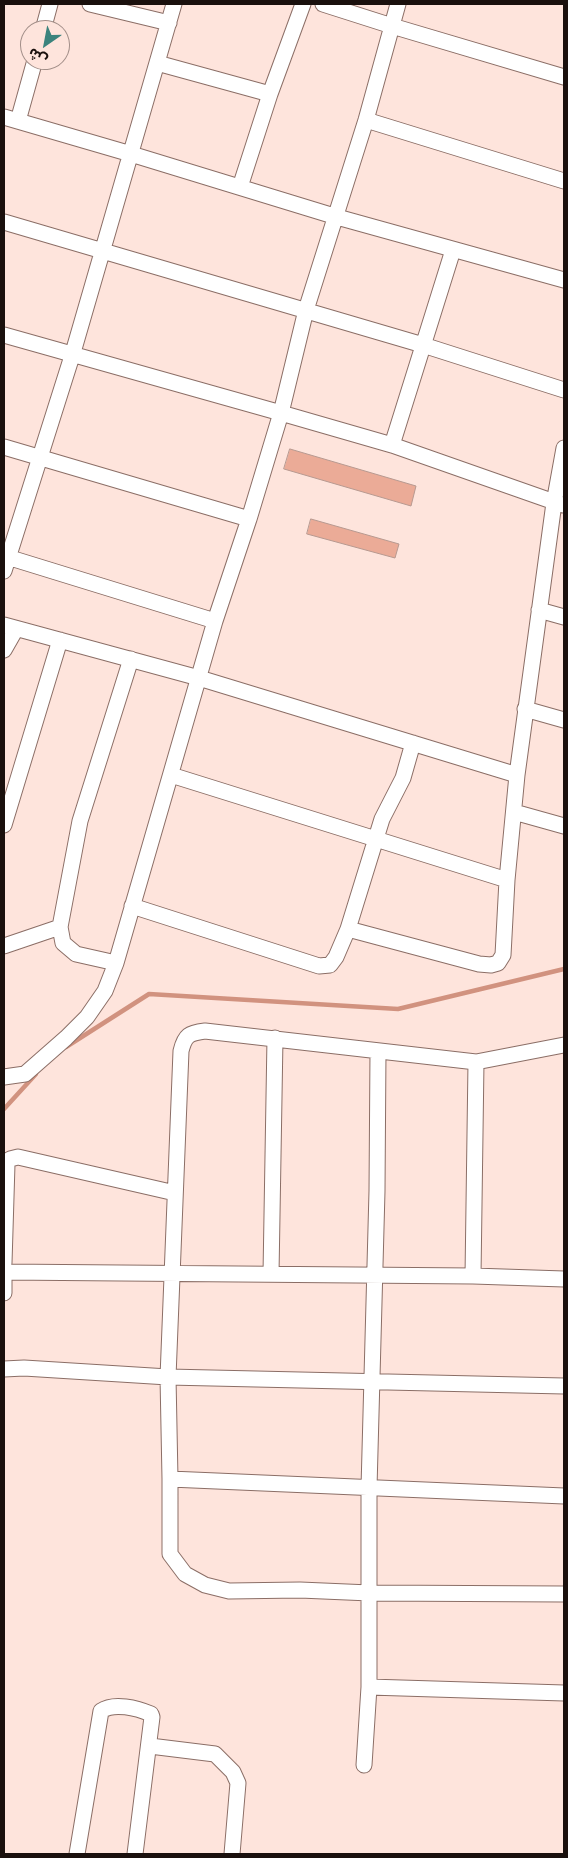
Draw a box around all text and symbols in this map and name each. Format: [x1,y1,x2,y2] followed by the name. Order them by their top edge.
[20,20,70,70] north arrow
[24,45,50,70] text: ش

